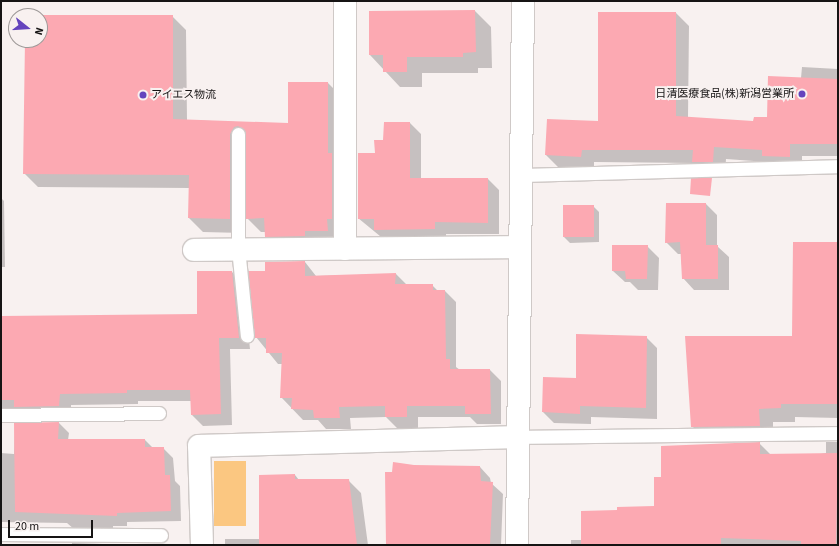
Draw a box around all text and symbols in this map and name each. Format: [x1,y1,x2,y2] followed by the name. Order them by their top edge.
[8,8,48,48] north arrow
[31,26,47,37] text: N
[655,87,794,101] place label: 日清医療食品(株)新潟営業所
[151,88,217,102] place label: アイエス物流
[797,89,807,99] marker: 日清医療食品(株)新潟営業所
[138,90,148,100] marker: アイエス物流
[10,512,95,538] scale bar
[15,518,39,535] text: 20 m

